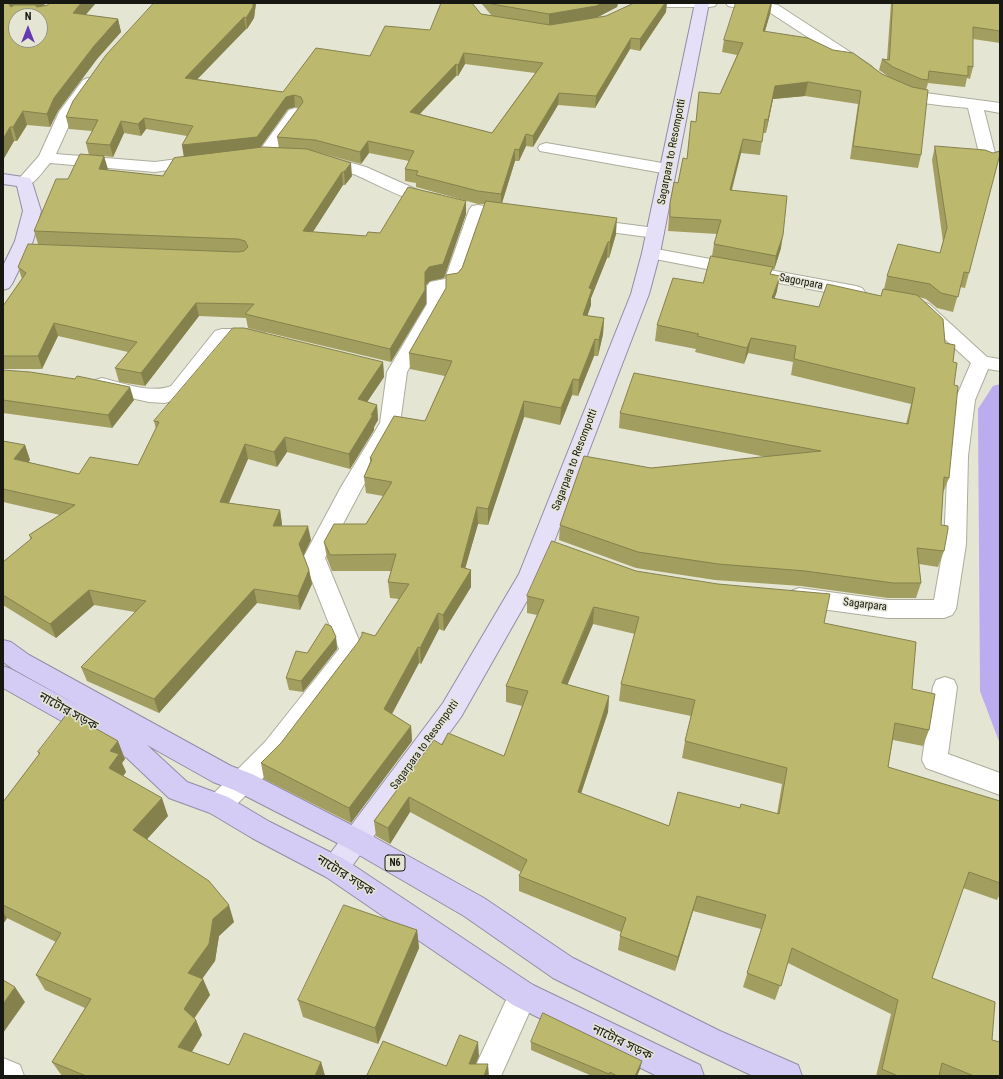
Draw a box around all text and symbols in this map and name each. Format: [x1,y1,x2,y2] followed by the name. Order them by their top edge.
[8,8,48,48] north arrow
[25,10,31,23] text: N
[655,98,689,206] street label: Sagarpara to Resompotti
[778,271,824,293] street label: Sagorpara
[550,407,600,513] street label: Sagarpara to Resompotti
[842,596,888,614] street label: Sagarpara
[36,689,100,735] street label: নাটোর সড়ক
[388,698,462,792] street label: Sagarpara to Resompotti
[313,852,377,900] street label: নাটোর সড়ক
[385,855,405,871] road number: N6
[589,1022,655,1064] street label: নাটোর সড়ক

